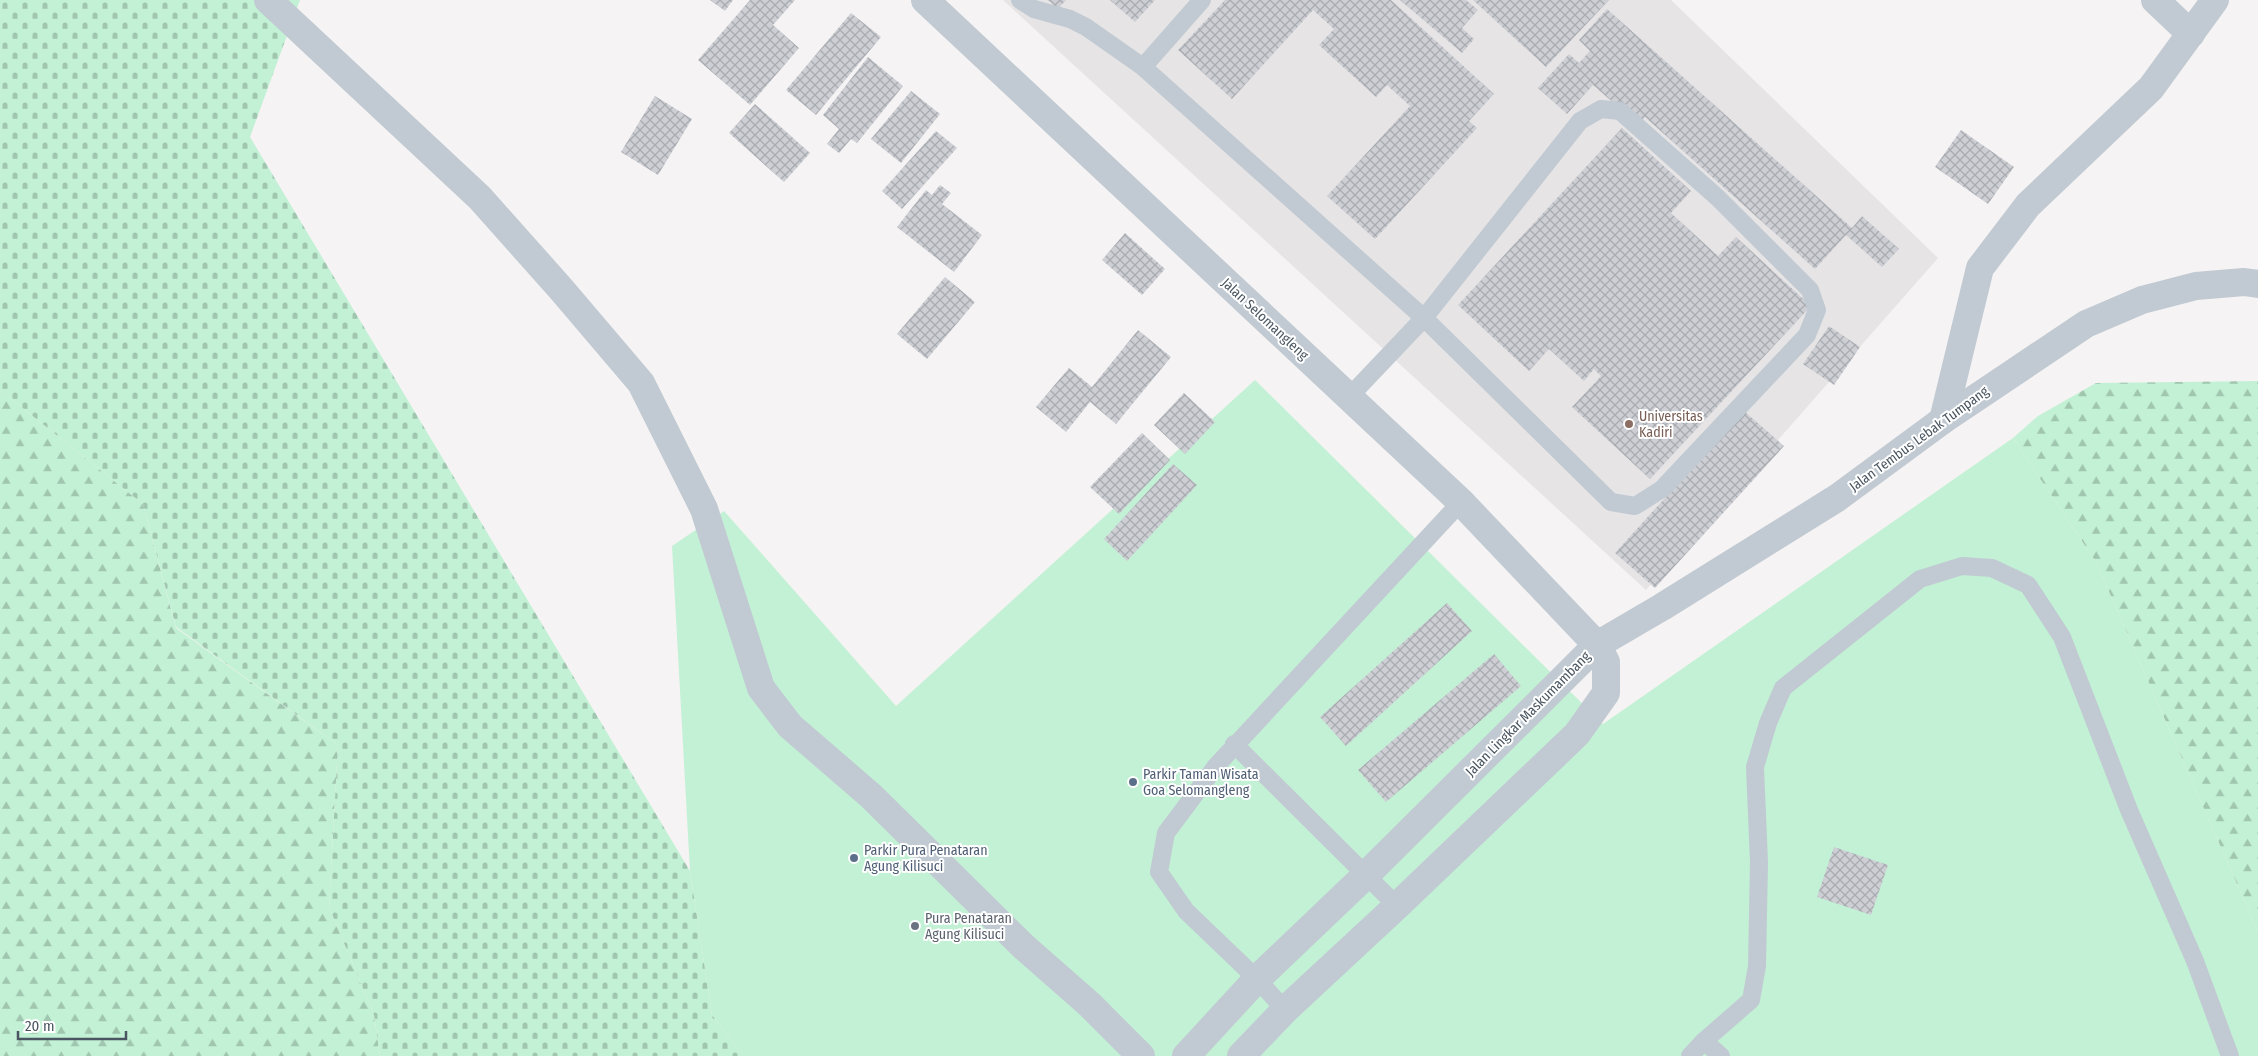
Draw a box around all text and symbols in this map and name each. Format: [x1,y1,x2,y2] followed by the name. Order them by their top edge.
[1218,274,1312,364] street label: Jalan Selomangleng
[1846,382,1992,495] street label: Jalan Tembus Lebak Tumpang
[1639,408,1703,441] place label: Universitas Kadiri
[1623,418,1635,430] marker: Universitas Kadiri
[1462,648,1594,780] street label: Jalan Lingkar Maskumambang
[1143,766,1259,799] place label: Parkir Taman Wisata Goa Selomangleng
[1127,776,1139,788] marker: Parkir Taman Wisata Goa Selomangleng
[864,842,988,875] place label: Parkir Pura Penataran Agung Kilisuci
[848,852,860,864] marker: Parkir Pura Penataran Agung Kilisuci
[925,910,1012,943] place label: Pura Penataran Agung Kilisuci
[909,920,921,932] marker: Pura Penataran Agung Kilisuci
[18,1008,125,1040] scale bar
[25,1017,55,1035] text: 20 m

